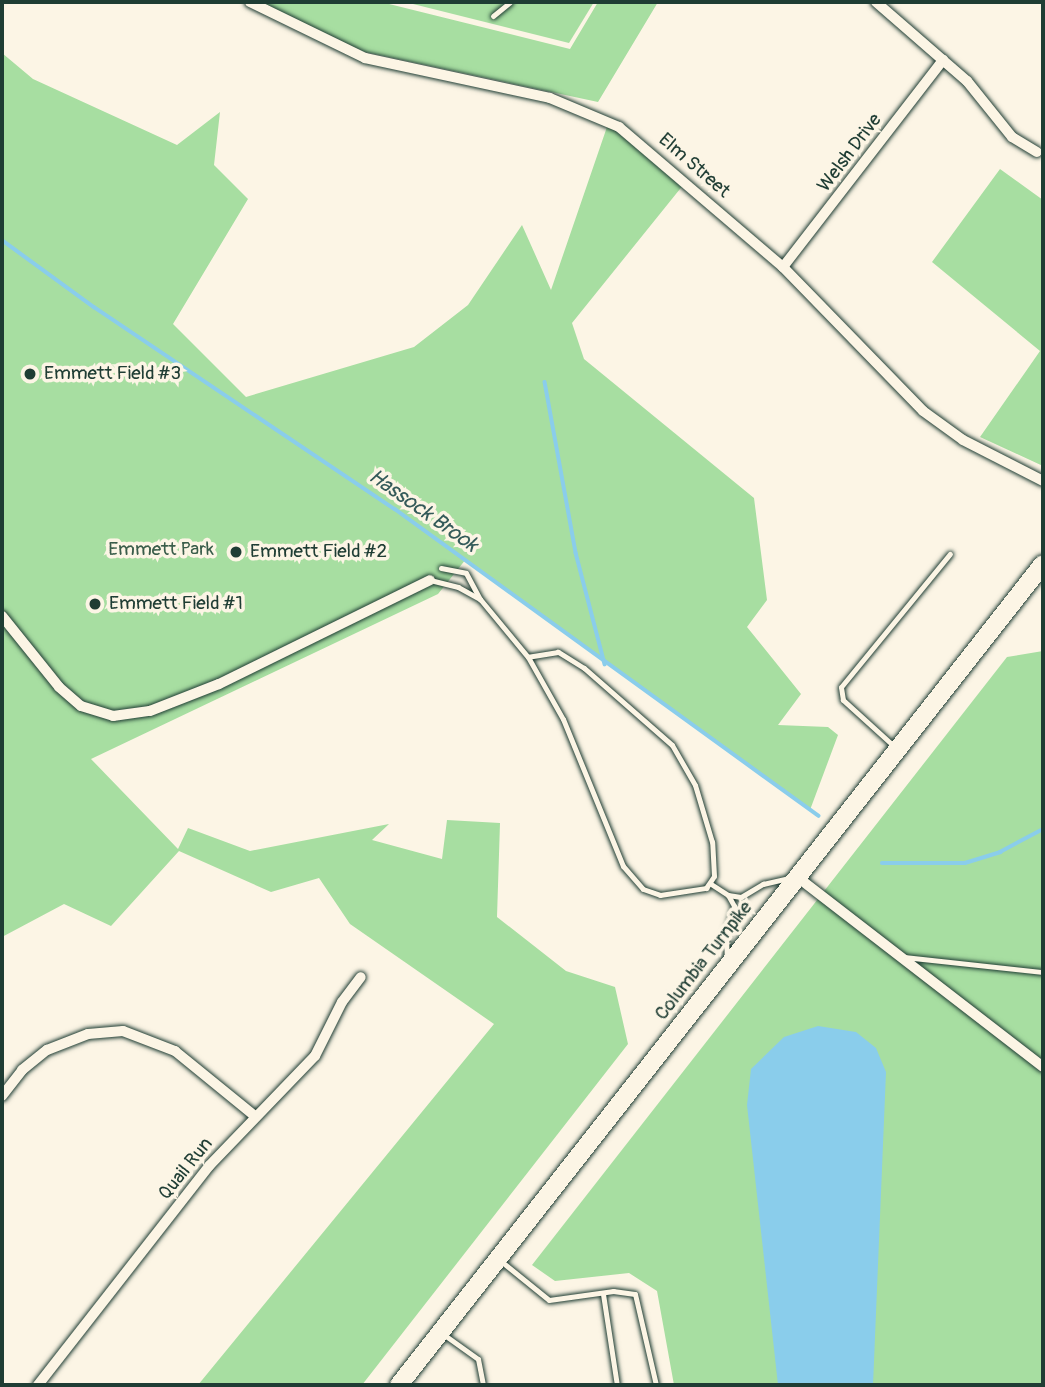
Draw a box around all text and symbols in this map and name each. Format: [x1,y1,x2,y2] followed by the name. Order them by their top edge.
[813,109,887,197] street label: Welsh Drive
[654,129,734,203] street label: Elm Street
[44,363,181,385] place label: Emmett Field #3
[22,366,38,382] marker: Emmett Field #3
[364,464,482,558] water label: Hassock Brook
[108,539,214,561] park label: Emmett Park
[250,541,387,563] place label: Emmett Field #2
[228,544,244,560] marker: Emmett Field #2
[109,593,243,615] place label: Emmett Field #1
[87,596,103,612] marker: Emmett Field #1
[650,897,758,1025] street label: Columbia Turnpike
[154,1133,218,1205] street label: Quail Run

